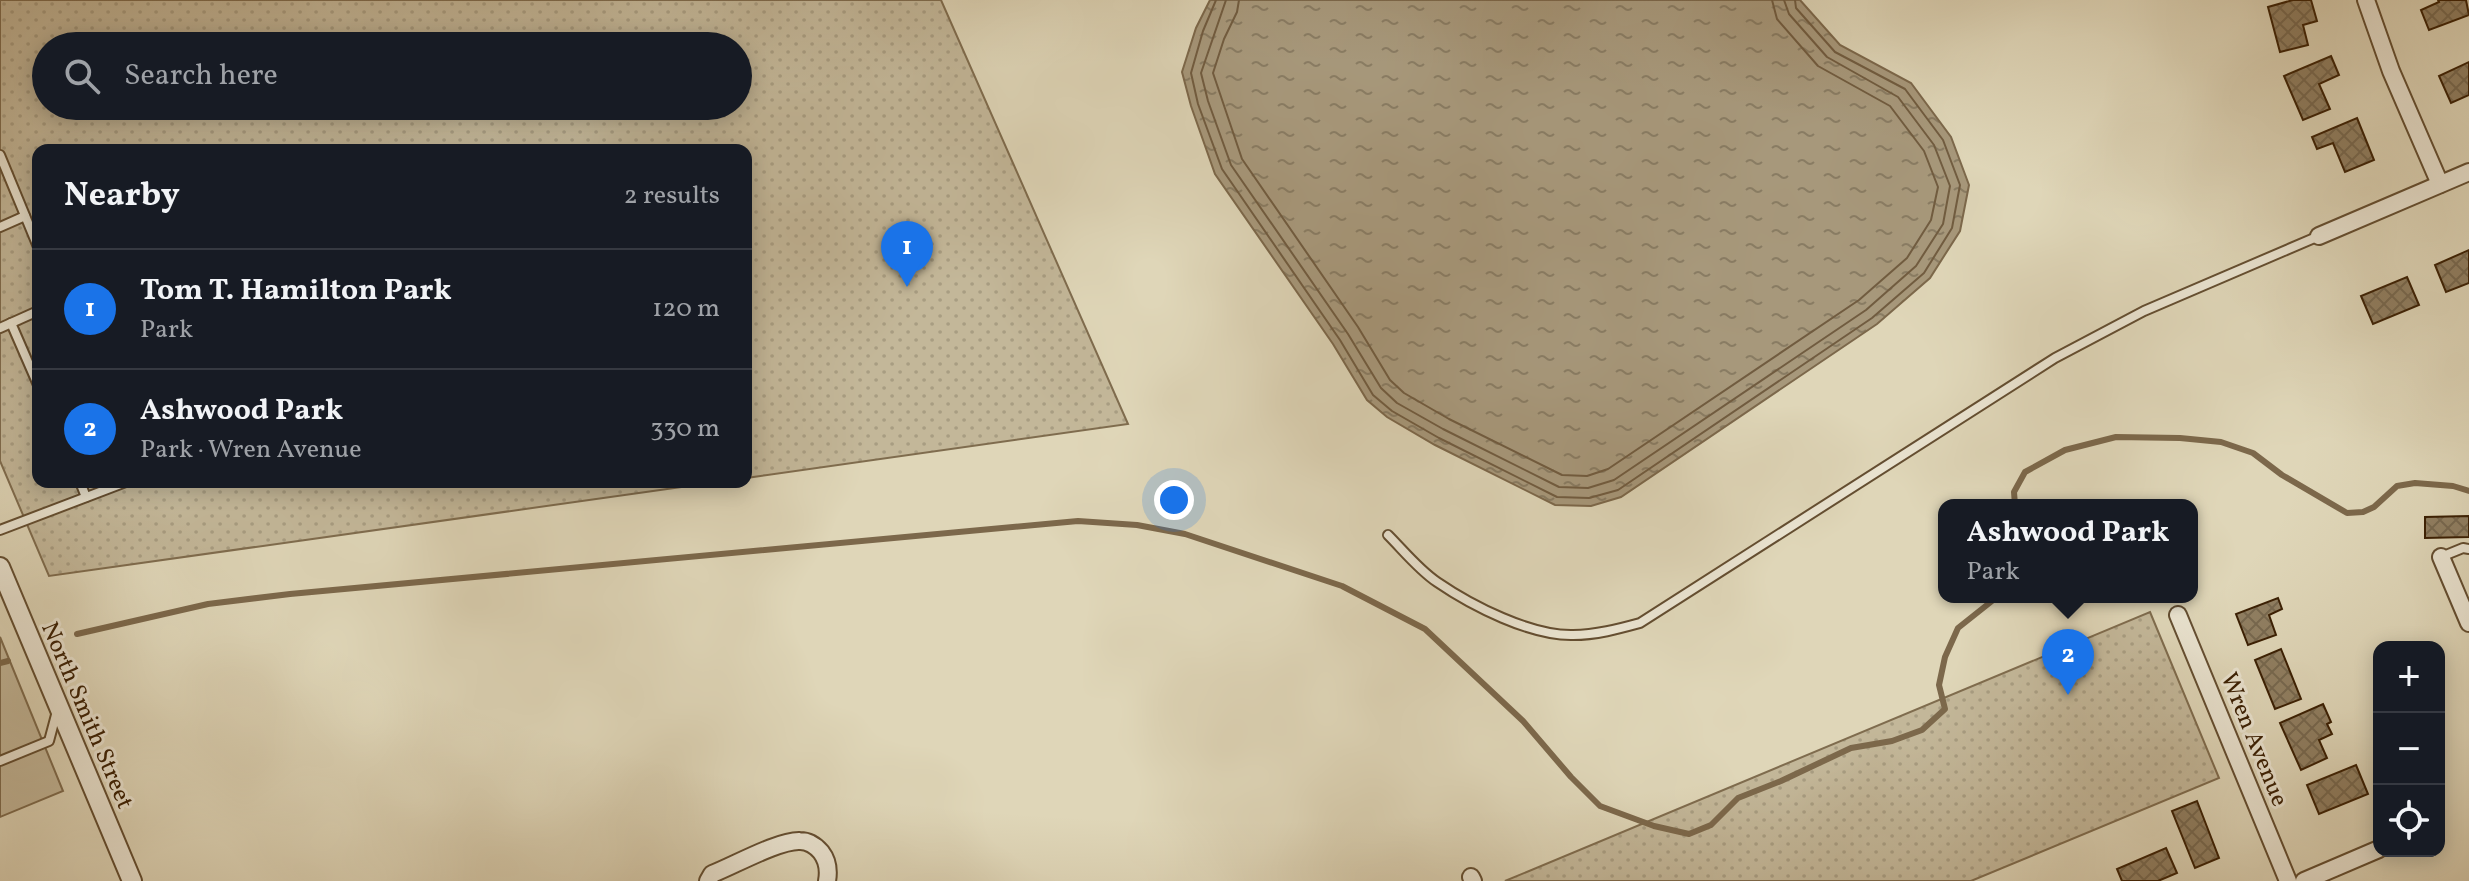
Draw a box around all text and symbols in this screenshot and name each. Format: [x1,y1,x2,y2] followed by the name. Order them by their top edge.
[32,32,752,120] search box
[60,54,104,98] icon: search
[124,55,278,97] text: Search here
[64,173,180,220] text: Nearby
[624,178,720,214] text: 2 results
[881,221,933,287] pin: 1
[140,270,452,312] text: Tom T. Hamilton Park
[85,291,95,327] text: 1
[652,291,720,327] text: 120 m
[140,312,193,348] text: Park
[140,390,343,432] text: Ashwood Park
[83,411,97,447] text: 2
[650,411,720,447] text: 330 m
[140,432,362,468] text: Park · Wren Avenue
[1154,480,1194,520] your location
[1938,499,2198,603] popup
[1966,512,2170,554] text: Ashwood Park
[1966,554,2020,590] text: Park
[31,617,141,815] street label: North Smith Street
[2042,629,2094,695] pin: 2
[2373,641,2445,857] map controls
[2373,641,2445,713] button: +
[2211,668,2295,812] street label: Wren Avenue
[2373,713,2445,785] button: −
[2373,785,2445,857] button: locate

